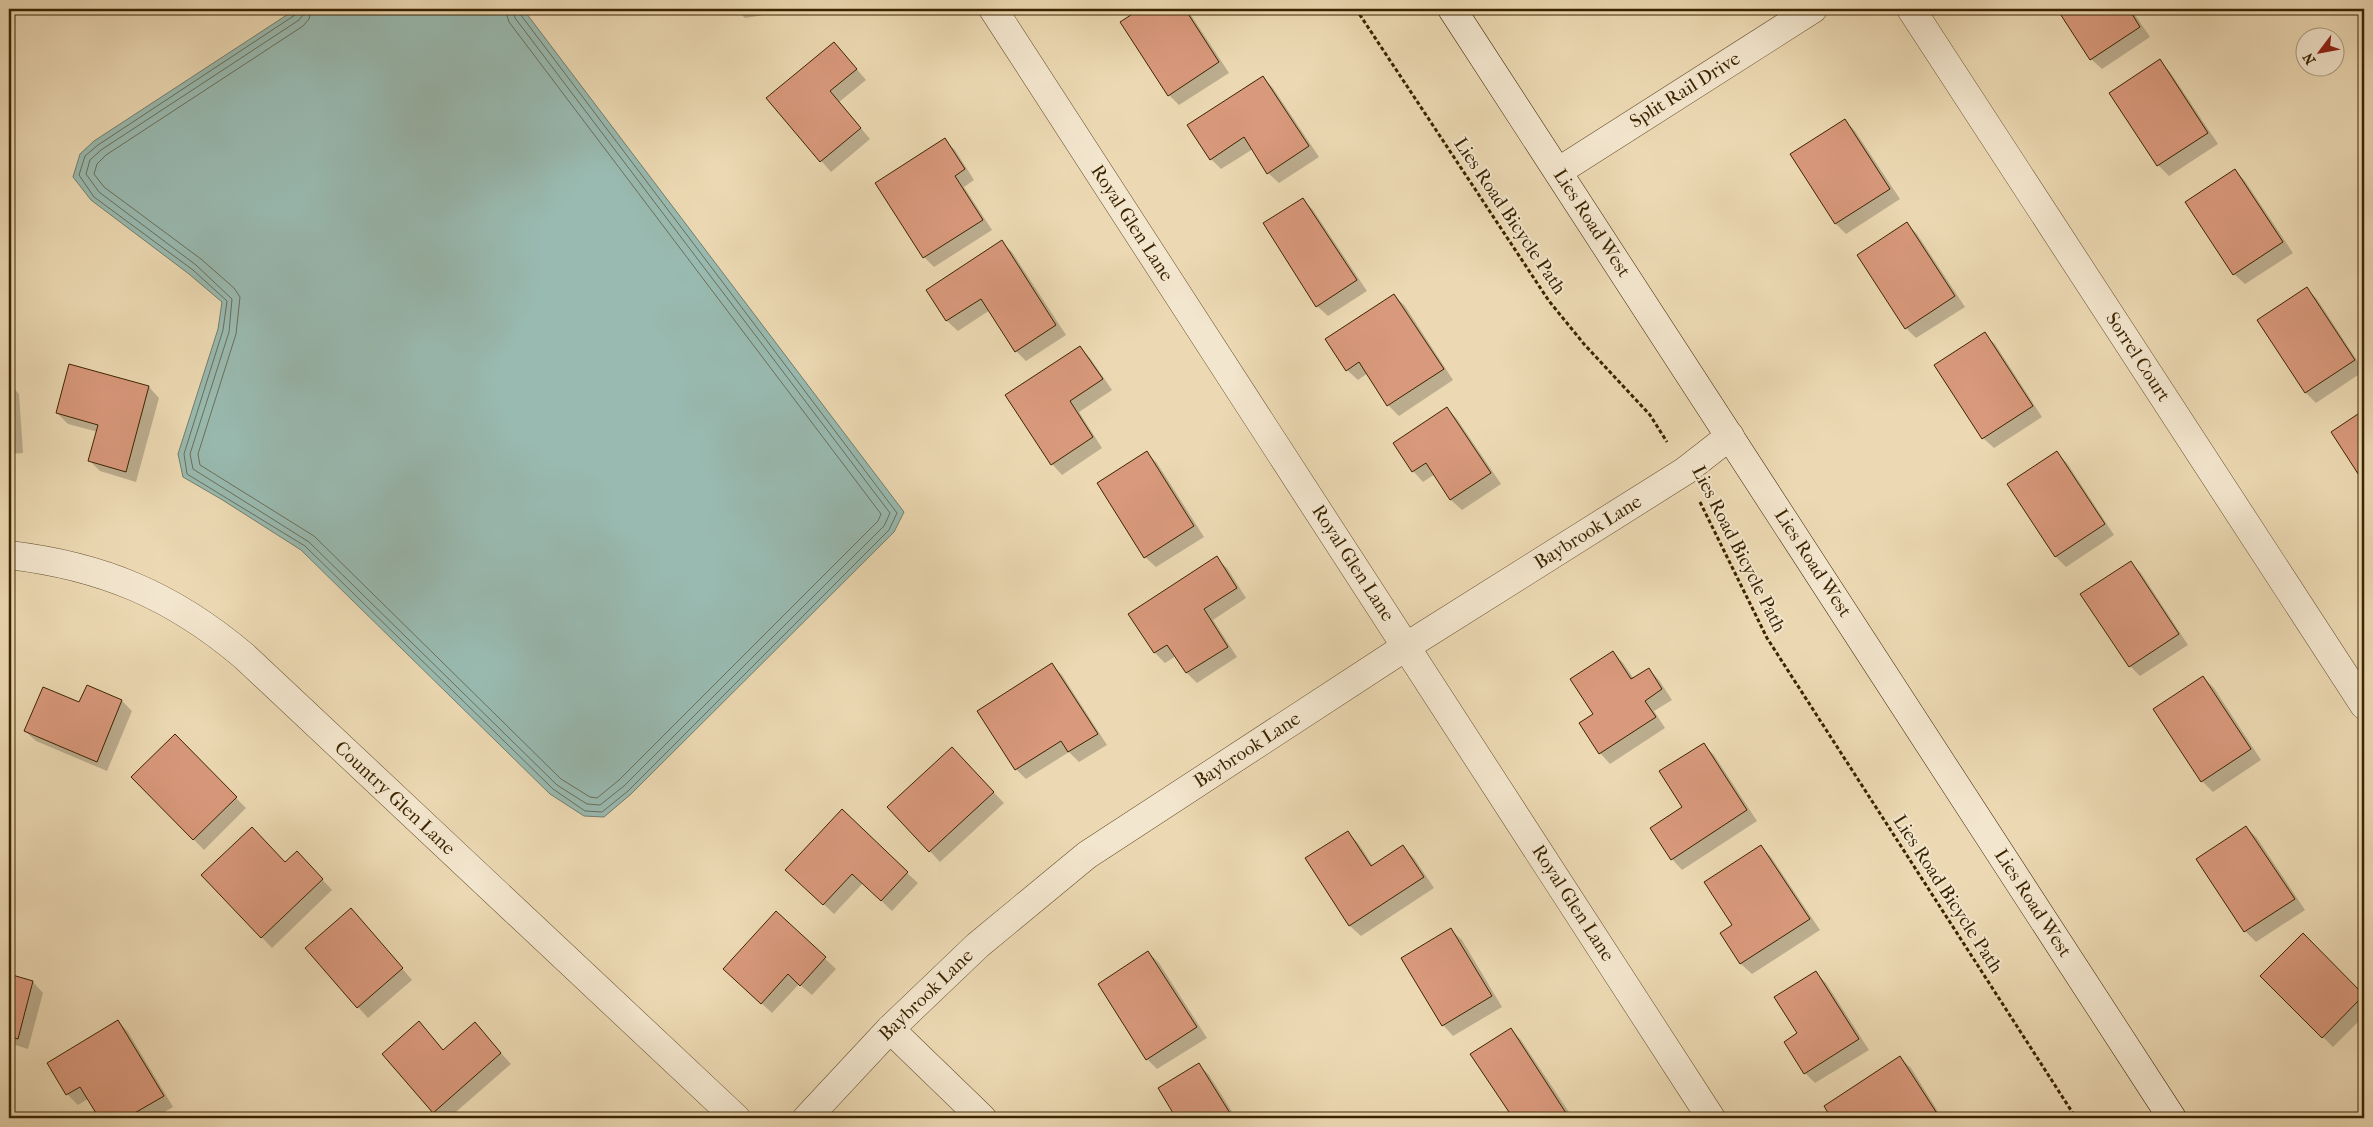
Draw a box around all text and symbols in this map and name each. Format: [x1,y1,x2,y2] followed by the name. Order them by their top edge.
[2296,28,2346,78] north arrow
[1626,47,1744,133] street label: Split Rail Drive
[2299,49,2319,68] text: N
[1449,134,1571,299] street label: Lies Road Bicycle Path
[1086,161,1178,285] street label: Royal Glen Lane
[1549,165,1635,281] street label: Lies Road West
[2101,308,2175,406] street label: Sorrel Court
[1687,462,1791,636] street label: Lies Road Bicycle Path
[1530,490,1646,574] street label: Baybrook Lane
[1307,501,1399,625] street label: Royal Glen Lane
[1770,505,1856,621] street label: Lies Road West
[1190,707,1304,793] street label: Baybrook Lane
[330,737,460,859] street label: Country Glen Lane
[1889,811,2008,977] street label: Lies Road Bicycle Path
[1527,841,1619,965] street label: Royal Glen Lane
[1990,845,2076,961] street label: Lies Road West
[874,945,978,1045] street label: Baybrook Lane

